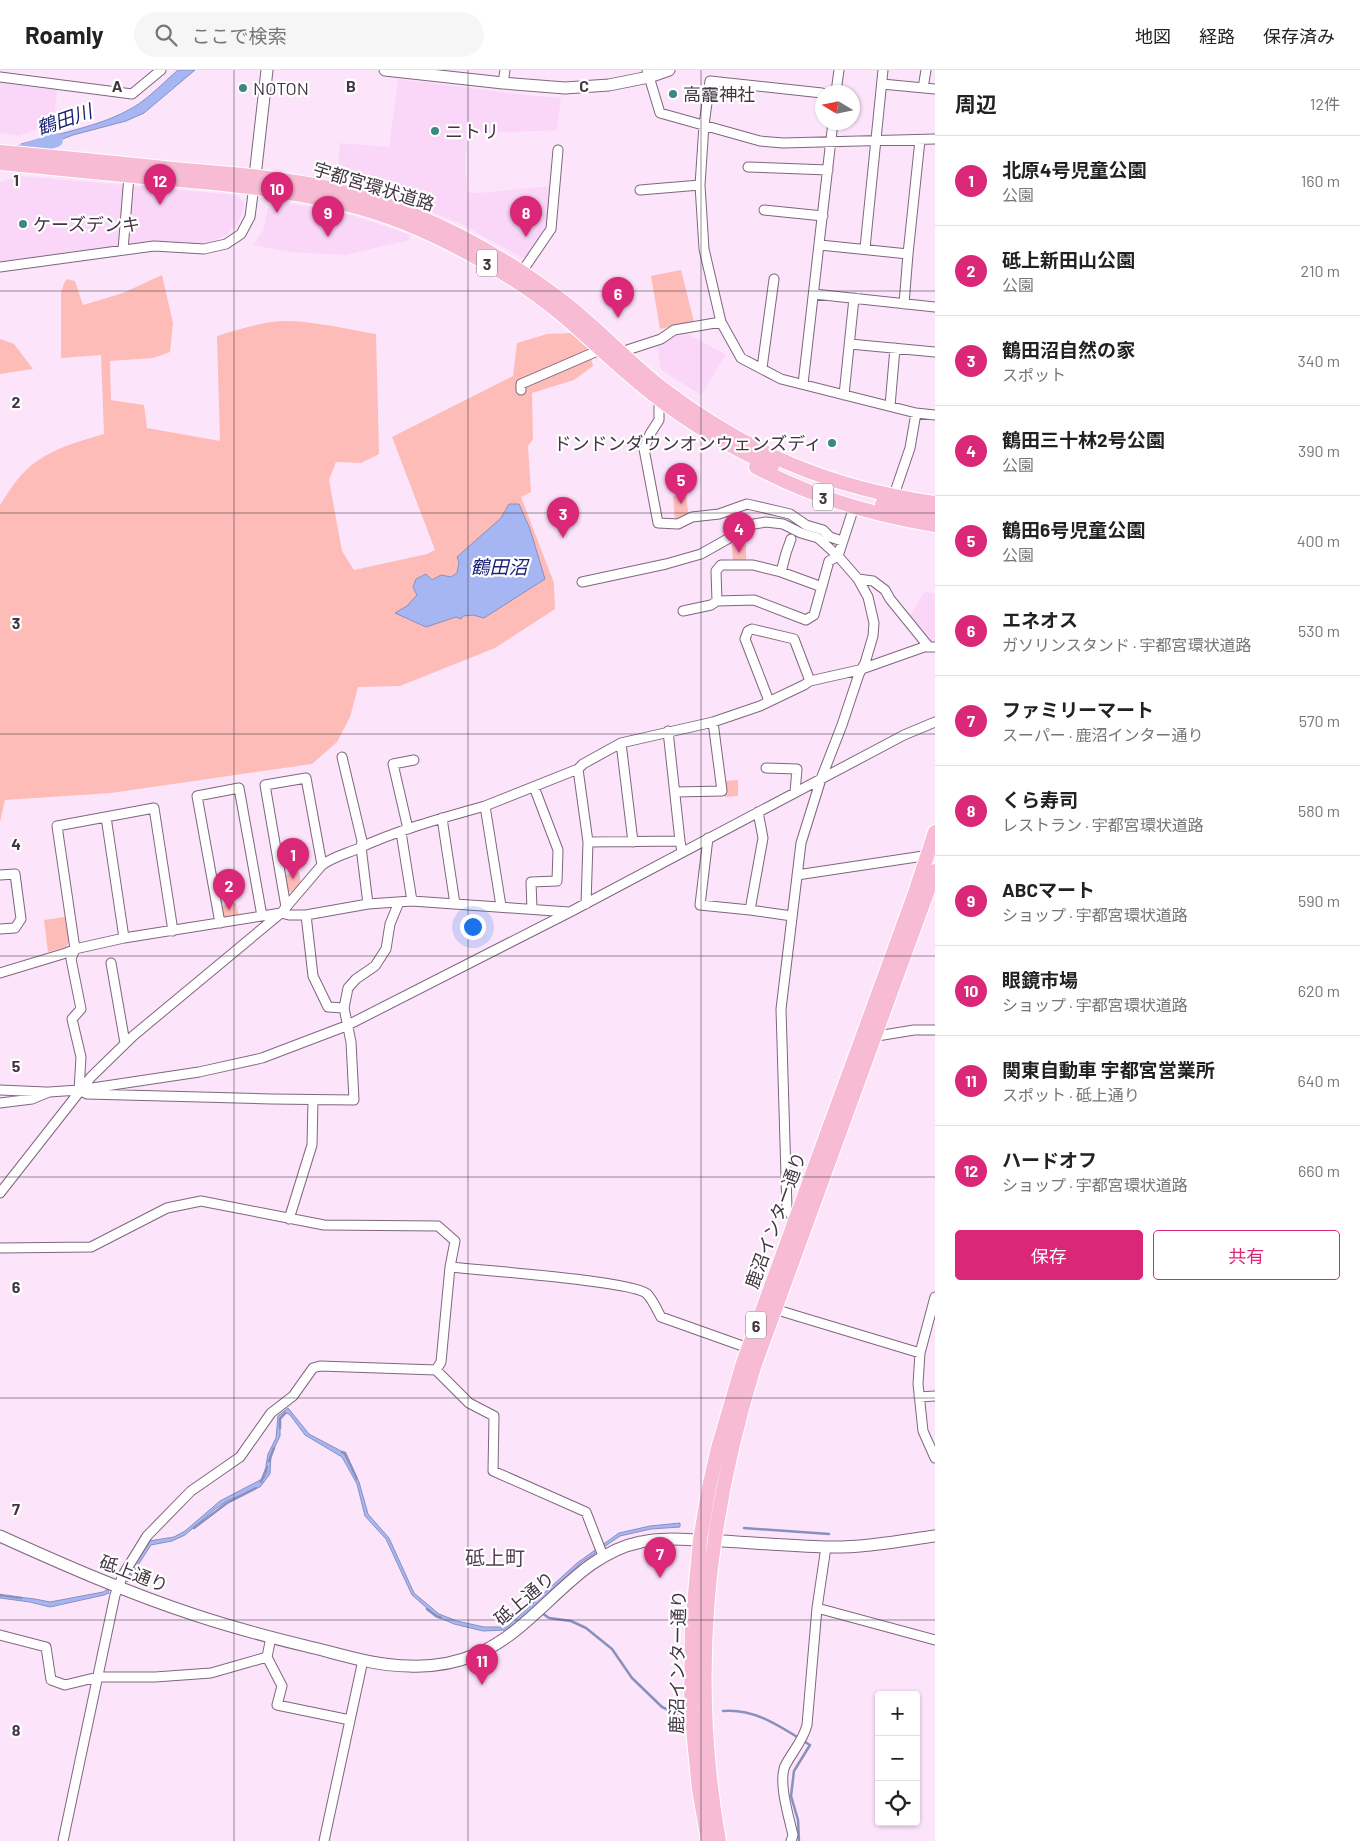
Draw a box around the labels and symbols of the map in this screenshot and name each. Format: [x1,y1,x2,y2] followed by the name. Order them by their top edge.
[112,76,123,95] text: A
[346,76,356,95] text: B
[579,76,589,95] text: C
[253,77,309,99] place label: NOTON
[237,82,249,94] marker: NOTON
[683,83,755,105] place label: 高靇神社
[815,85,860,130] north arrow
[667,88,679,100] marker: 高靇神社
[33,98,97,139] water label: 鶴田川
[445,120,499,142] place label: ニトリ
[429,125,441,137] marker: ニトリ
[311,157,437,215] street label: 宇都宮環状道路
[144,164,176,205] pin: 12
[13,170,19,189] text: 1
[261,172,293,213] pin: 10
[312,196,344,237] pin: 9
[510,196,542,237] pin: 8
[33,213,140,235] place label: ケーズデンキ
[17,218,29,230] marker: ケーズデンキ
[477,250,497,277] road number: 3
[602,277,634,318] pin: 6
[12,392,21,411] text: 2
[554,432,822,454] place label: ドンドンダウンオンウェンズディ
[826,437,838,449] marker: ドンドンダウンオンウェンズディ
[665,463,697,504] pin: 5
[813,484,833,511] road number: 3
[547,497,579,538] pin: 3
[723,512,755,553] pin: 4
[470,555,530,578] water label: 鶴田沼
[12,613,20,632] text: 3
[11,834,21,853] text: 4
[277,838,309,879] pin: 1
[213,869,245,910] pin: 2
[460,914,486,940] your location
[12,1056,21,1075] text: 5
[740,1149,810,1291] street label: 鹿沼インター通り
[12,1277,21,1296] text: 6
[746,1312,766,1338] road number: 6
[12,1499,20,1518] text: 7
[644,1537,676,1578] pin: 7
[465,1545,525,1569] district label: 砥上町
[96,1550,172,1596] street label: 砥上通り
[489,1566,559,1630] street label: 砥上通り
[665,1590,689,1734] street label: 鹿沼インター通り
[466,1644,498,1685] pin: 11
[12,1720,21,1739] text: 8

